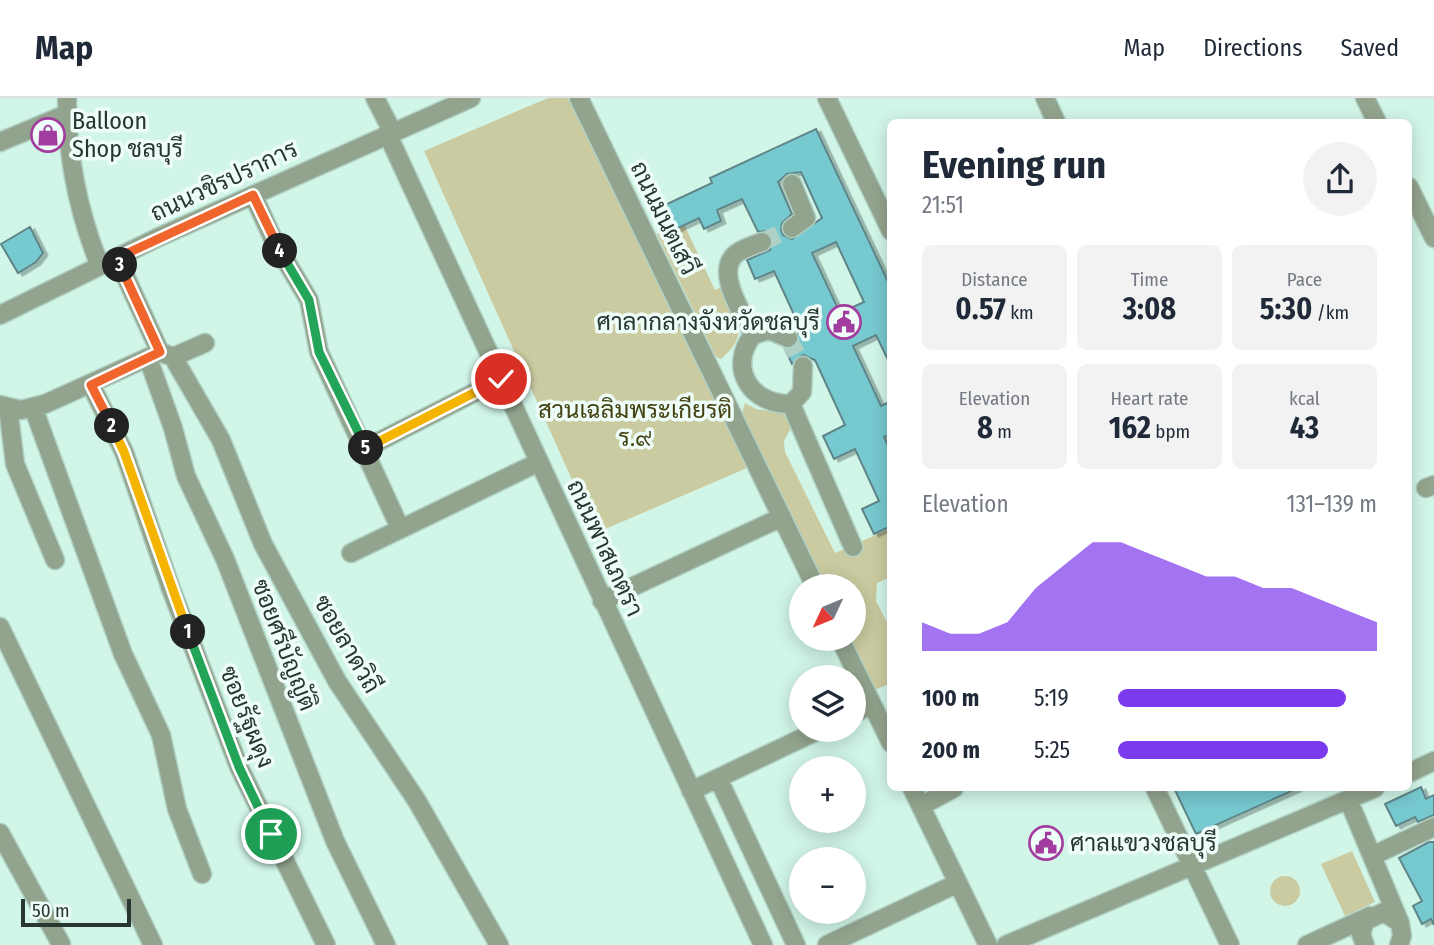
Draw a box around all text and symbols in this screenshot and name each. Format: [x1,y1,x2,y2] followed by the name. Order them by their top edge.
[35,28,93,68] text: Map
[1124,34,1165,62] text: Map
[1203,34,1302,62] text: Directions
[1340,34,1399,62] text: Saved
[72,107,183,165] place label: Balloon Shop ชลบุรี
[29,116,67,154] shop icon: Balloon Shop ชลบุรี
[146,135,302,227] street label: ถนนวชิรปราการ
[922,142,1106,188] text: Evening run
[1303,142,1377,216] button: share
[625,156,704,279] street label: ถนนมนตเสวี
[922,191,964,219] text: 21:51
[262,234,298,268] pin: 4
[275,239,284,262] text: 4
[102,248,138,282] pin: 3
[115,253,124,276] text: 3
[961,268,1028,291] text: Distance
[1131,268,1168,291] text: Time
[1287,268,1322,291] text: Pace
[955,291,1006,327] text: 0.57
[1123,291,1176,327] text: 3:08
[1260,291,1312,327] text: 5:30
[1006,301,1034,324] text: km
[1312,301,1349,324] text: /km
[825,303,863,341] public building icon: ศาลากลางจังหวัดชลบุรี
[597,307,820,338] place label: ศาลากลางจังหวัดชลบุรี
[471,349,531,409] pin
[482,360,520,398] icon: check
[959,387,1030,410] text: Elevation
[1110,387,1189,410] text: Heart rate
[1289,387,1320,410] text: kcal
[538,395,732,452] park label: สวนเฉลิมพระเกียรติ ร.๙
[94,408,130,444] pin: 2
[977,410,993,446] text: 8
[1109,410,1151,446] text: 162
[1290,410,1319,446] text: 43
[107,414,116,437] text: 2
[993,420,1012,443] text: m
[1151,420,1190,443] text: bpm
[348,430,384,466] pin: 5
[361,436,370,459] text: 5
[561,475,649,621] street label: ถนนพาสเภตรา
[922,490,1009,518] text: Elevation
[1287,490,1377,518] text: 131–139 m
[789,574,866,651] north arrow
[789,574,866,924] map controls
[246,575,323,715] street label: ซอยศรีบัญญัติ
[308,589,387,698] street label: ซอยลาดวิถี
[170,614,206,650] pin: 1
[183,620,192,643] text: 1
[212,662,280,773] street label: ซอยรัฐผดุง
[789,665,866,742] button: layers
[922,684,979,712] text: 100 m
[1034,684,1069,712] text: 5:19
[922,736,980,764] text: 200 m
[1034,736,1070,764] text: 5:25
[789,756,866,833] button: +
[241,804,301,864] pin
[252,815,290,853] icon: arrive
[1027,824,1065,862] public building icon: ศาลแขวงชลบุรี
[1070,828,1217,859] place label: ศาลแขวงชลบุรี
[789,847,866,924] button: −
[21,896,131,928] scale bar
[32,899,70,922] text: 50 m

